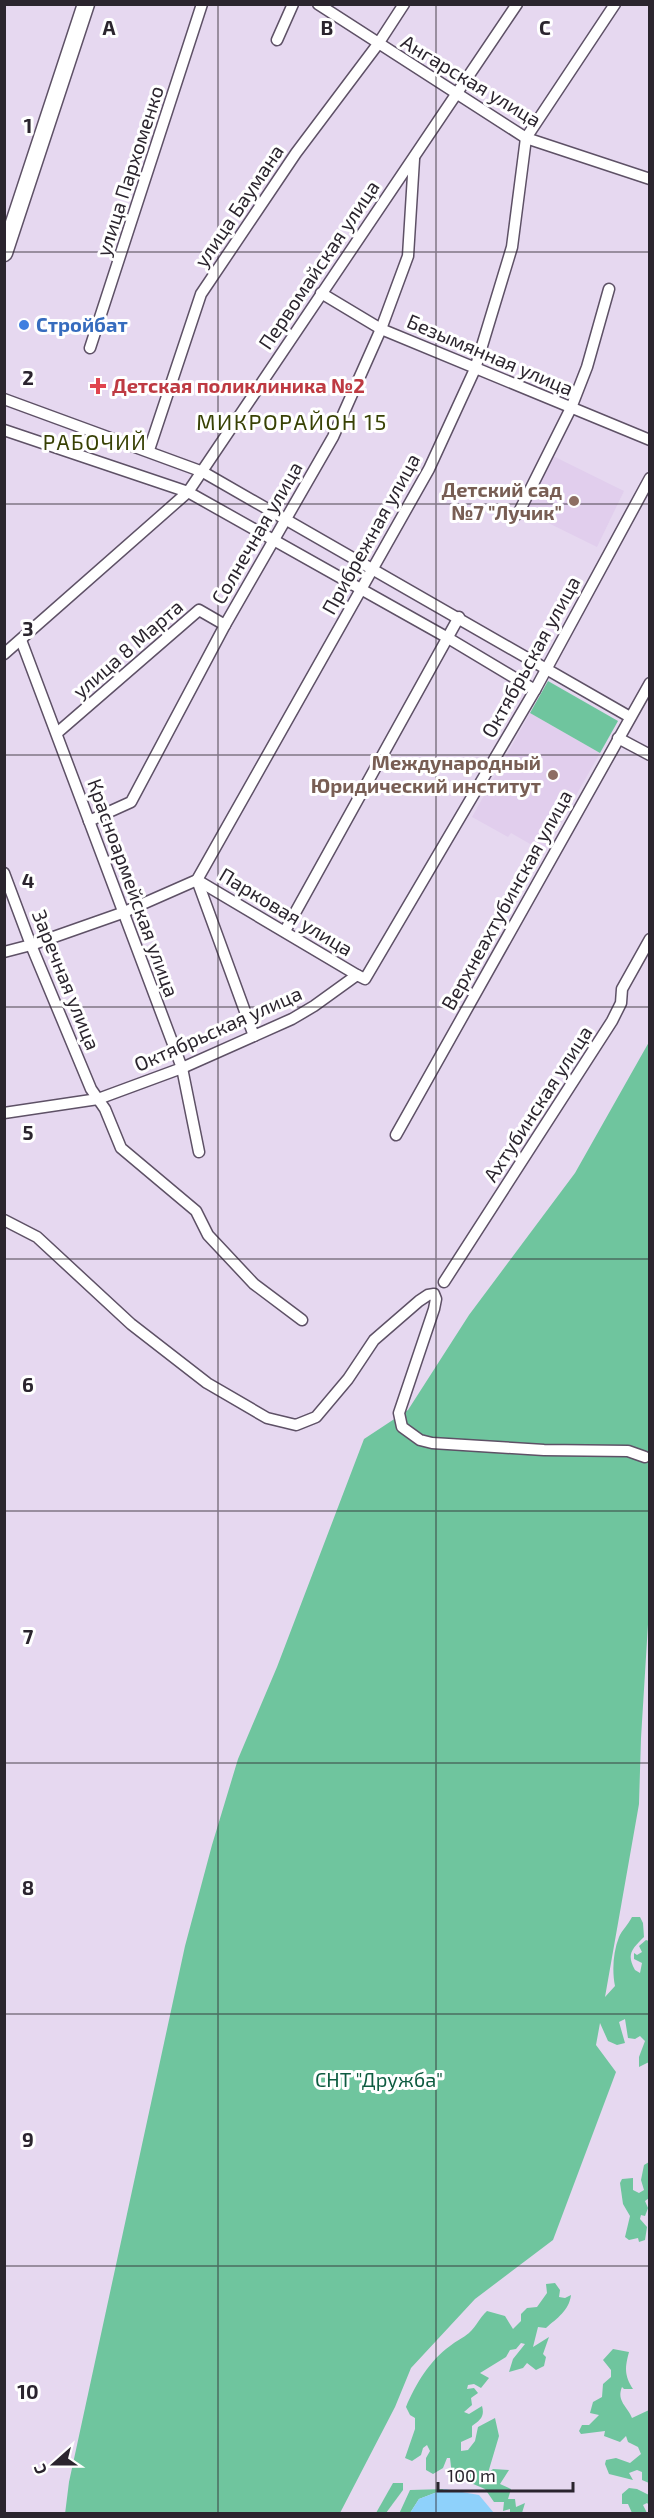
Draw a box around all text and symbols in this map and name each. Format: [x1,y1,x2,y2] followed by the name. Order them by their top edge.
[102,15,116,39] text: A
[321,15,333,39] text: B
[539,15,551,39] text: C
[397,29,546,132] street label: Ангарская улица
[90,83,169,259] street label: улица Пархоменко
[24,113,32,137] text: 1
[188,140,289,272] street label: улица Баумана
[253,175,385,354] street label: Первомайская улица
[403,308,577,401] street label: Безымянная улица
[36,312,128,336] place label: Стройбат
[17,318,31,332] marker: Стройбат
[22,365,34,389] text: 2
[112,373,365,397] place label: Детская поликлиника №2
[89,377,107,395] marker: Детская поликлиника №2
[196,408,388,434] district label: МИКРОРАЙОН 15
[43,429,147,454] district label: РАБОЧИЙ
[316,449,425,619] street label: Прибрежная улица
[206,457,308,609] street label: Солнечная улица
[441,477,562,524] place label: Детский сад №7 "Лучик"
[567,494,581,508] marker: Детский сад №7 "Лучик"
[476,572,585,742] street label: Октябрьская улица
[67,594,188,703] street label: улица 8 Марта
[22,616,34,640] text: 3
[311,750,541,797] place label: Международный Юридический институт
[546,768,560,782] marker: Международный Юридический институт
[82,775,185,1000] street label: Красноармейская улица
[436,785,577,1014] street label: Верхнеахтубинская улица
[215,862,358,961] street label: Парковая улица
[22,868,35,892] text: 4
[27,906,106,1054] street label: Заречная улица
[130,980,306,1077] street label: Октябрьская улица
[478,1021,597,1186] street label: Ахтубинская улица
[22,1120,34,1144] text: 5
[22,1372,34,1396] text: 6
[23,1624,34,1648] text: 7
[22,1875,34,1899] text: 8
[315,2067,443,2092] park label: СНТ "Дружба"
[22,2127,34,2151] text: 9
[17,2379,39,2403] text: 10
[24,2434,84,2494] north arrow
[438,2455,573,2493] scale bar
[29,2462,50,2477] text: С
[447,2464,496,2486] text: 100 m

